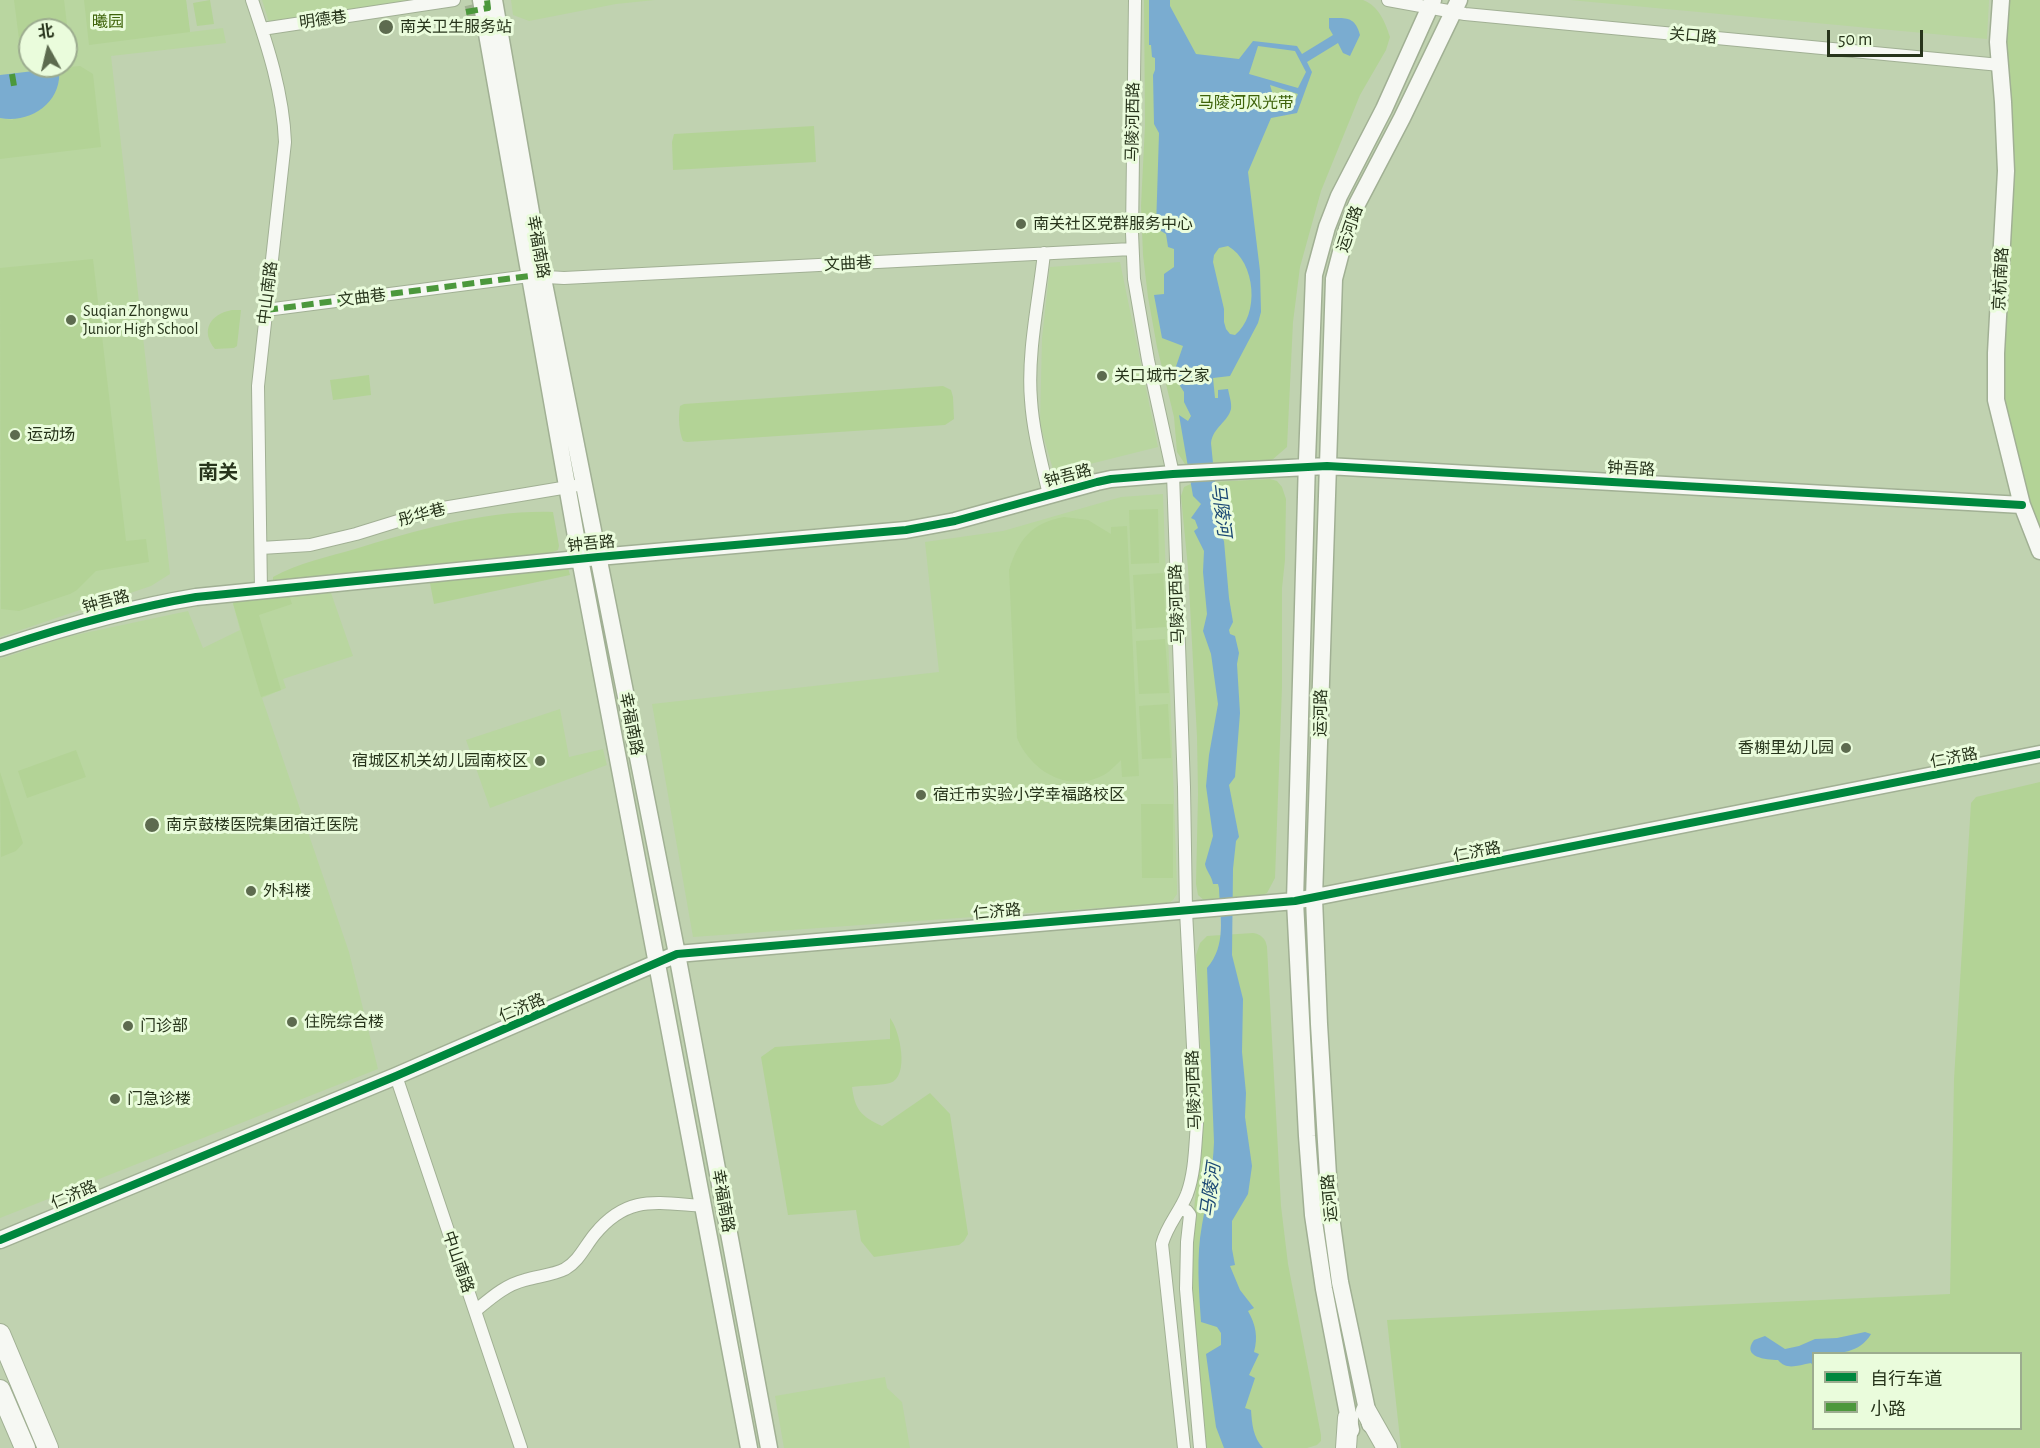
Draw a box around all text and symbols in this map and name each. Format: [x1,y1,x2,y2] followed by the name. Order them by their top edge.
[298,7,348,33] street label: 明德巷
[92,12,124,32] park label: 曦园
[400,17,512,37] place label: 南关卫生服务站
[18,18,78,78] north arrow
[377,18,395,36] marker: 南关卫生服务站
[1830,18,1926,56] scale bar
[37,23,55,41] text: 北
[1668,24,1718,48] street label: 关口路
[1838,31,1872,49] text: 50 m
[1123,82,1143,162] street label: 马陵河西路
[1198,93,1294,113] park label: 马陵河风光带
[1333,203,1367,255] street label: 运河路
[523,214,553,280] street label: 幸福南路
[1033,214,1193,234] place label: 南关社区党群服务中心
[1014,217,1028,231] marker: 南关社区党群服务中心
[1990,247,2012,311] street label: 京杭南路
[824,253,872,275] street label: 文曲巷
[255,260,281,326] street label: 中山南路
[337,286,387,310] street label: 文曲巷
[83,301,198,339] place label: Suqian Zhongwu Junior High School
[64,313,78,327] marker: Suqian Zhongwu Junior High School
[1114,366,1210,386] place label: 关口城市之家
[1095,369,1109,383] marker: 关口城市之家
[27,425,75,445] place label: 运动场
[8,428,22,442] marker: 运动场
[1607,458,1655,480] street label: 钟吾路
[198,461,238,485] district label: 南关
[1042,461,1094,491] street label: 钟吾路
[1207,482,1235,538] water label: 马陵河
[396,500,448,530] street label: 彤华巷
[566,532,616,556] street label: 钟吾路
[1166,564,1188,644] street label: 马陵河西路
[80,587,132,617] street label: 钟吾路
[1311,689,1331,737] street label: 运河路
[615,691,647,757] street label: 幸福南路
[1738,738,1834,758] place label: 香榭里幼儿园
[1839,741,1853,755] marker: 香榭里幼儿园
[1929,744,1979,772] street label: 仁济路
[352,751,528,771] place label: 宿城区机关幼儿园南校区
[533,754,547,768] marker: 宿城区机关幼儿园南校区
[933,785,1125,805] place label: 宿迁市实验小学幸福路校区
[914,788,928,802] marker: 宿迁市实验小学幸福路校区
[166,815,358,835] place label: 南京鼓楼医院集团宿迁医院
[143,816,161,834] marker: 南京鼓楼医院集团宿迁医院
[1452,838,1502,866] street label: 仁济路
[263,881,311,901] place label: 外科楼
[244,884,258,898] marker: 外科楼
[972,900,1022,924] street label: 仁济路
[496,990,548,1026] street label: 仁济路
[304,1012,384,1032] place label: 住院综合楼
[285,1015,299,1029] marker: 住院综合楼
[140,1016,188,1036] place label: 门诊部
[121,1019,135,1033] marker: 门诊部
[1183,1050,1205,1130] street label: 马陵河西路
[127,1089,191,1109] place label: 门急诊楼
[108,1092,122,1106] marker: 门急诊楼
[1197,1162,1225,1218] water label: 马陵河
[708,1168,738,1234] street label: 幸福南路
[1318,1173,1342,1223] street label: 运河路
[48,1177,100,1213] street label: 仁济路
[439,1229,477,1295] street label: 中山南路
[1812,1352,2022,1430] legend
[1870,1371,1942,1389] text: 自行车道
[1870,1401,1906,1419] text: 小路

